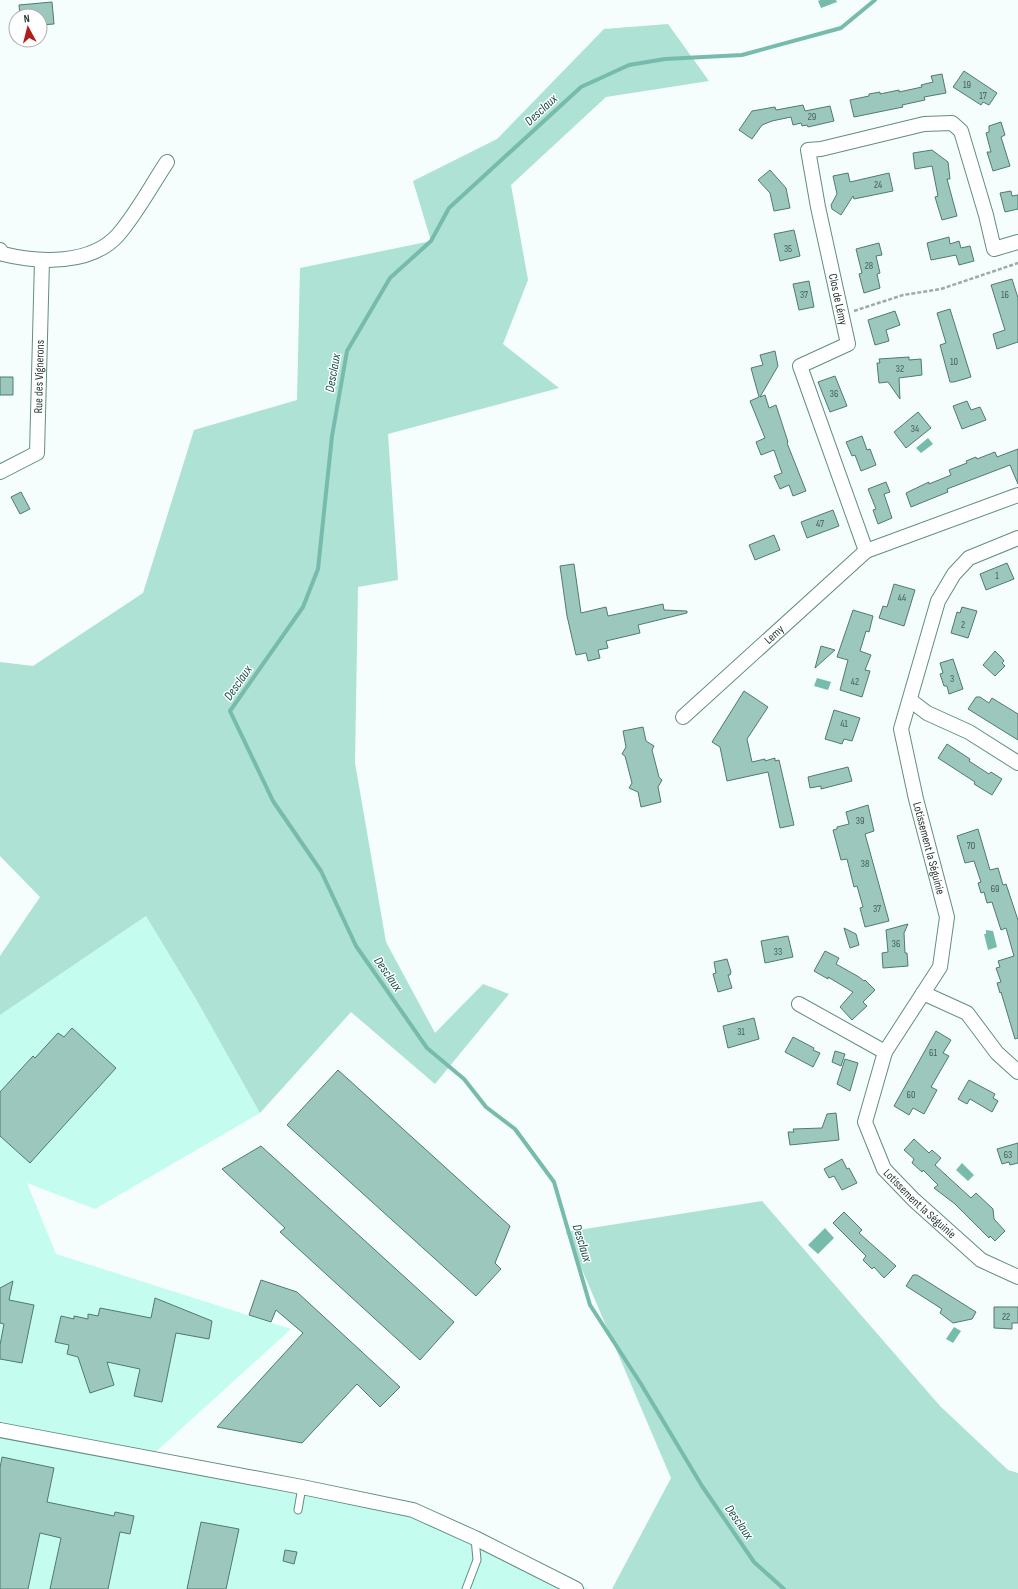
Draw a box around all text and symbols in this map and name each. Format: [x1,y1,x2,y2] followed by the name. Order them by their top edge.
[8,8,48,48] north arrow
[23,12,31,25] text: N
[963,79,971,91] house number: 19
[521,90,562,129] water label: Desclaux
[979,90,987,102] house number: 17
[808,111,816,123] house number: 29
[874,179,882,191] house number: 24
[784,243,792,255] house number: 35
[865,260,873,272] house number: 28
[825,272,851,327] street label: Clos de Lémy
[800,289,808,301] house number: 37
[1001,289,1009,301] house number: 16
[31,340,47,414] street label: Rue des Vignerons
[322,351,344,393] water label: Desclaux
[950,356,958,368] house number: 10
[896,363,904,375] house number: 32
[830,388,838,400] house number: 36
[911,423,919,435] house number: 34
[816,518,824,530] house number: 47
[995,570,999,582] house number: 1
[898,592,906,604] house number: 44
[961,619,965,631] house number: 2
[761,621,787,647] street label: Lemy
[220,662,256,703] water label: Desclaux
[950,673,954,685] house number: 3
[851,676,859,688] house number: 42
[840,718,848,730] house number: 41
[910,800,948,896] street label: Lotissement la Séguinie
[856,815,864,827] house number: 39
[967,840,975,852] house number: 70
[861,858,869,870] house number: 38
[991,883,999,895] house number: 69
[873,903,881,915] house number: 37
[892,938,900,950] house number: 36
[774,946,782,958] house number: 33
[370,954,406,995] water label: Desclaux
[737,1026,745,1038] house number: 31
[929,1047,937,1059] house number: 61
[907,1089,915,1101] house number: 60
[1004,1149,1012,1161] house number: 63
[880,1165,959,1242] street label: Lotissement la Séguinie
[569,1222,596,1265] water label: Desclaux
[1002,1311,1010,1323] house number: 22
[721,1502,757,1543] water label: Desclaux

